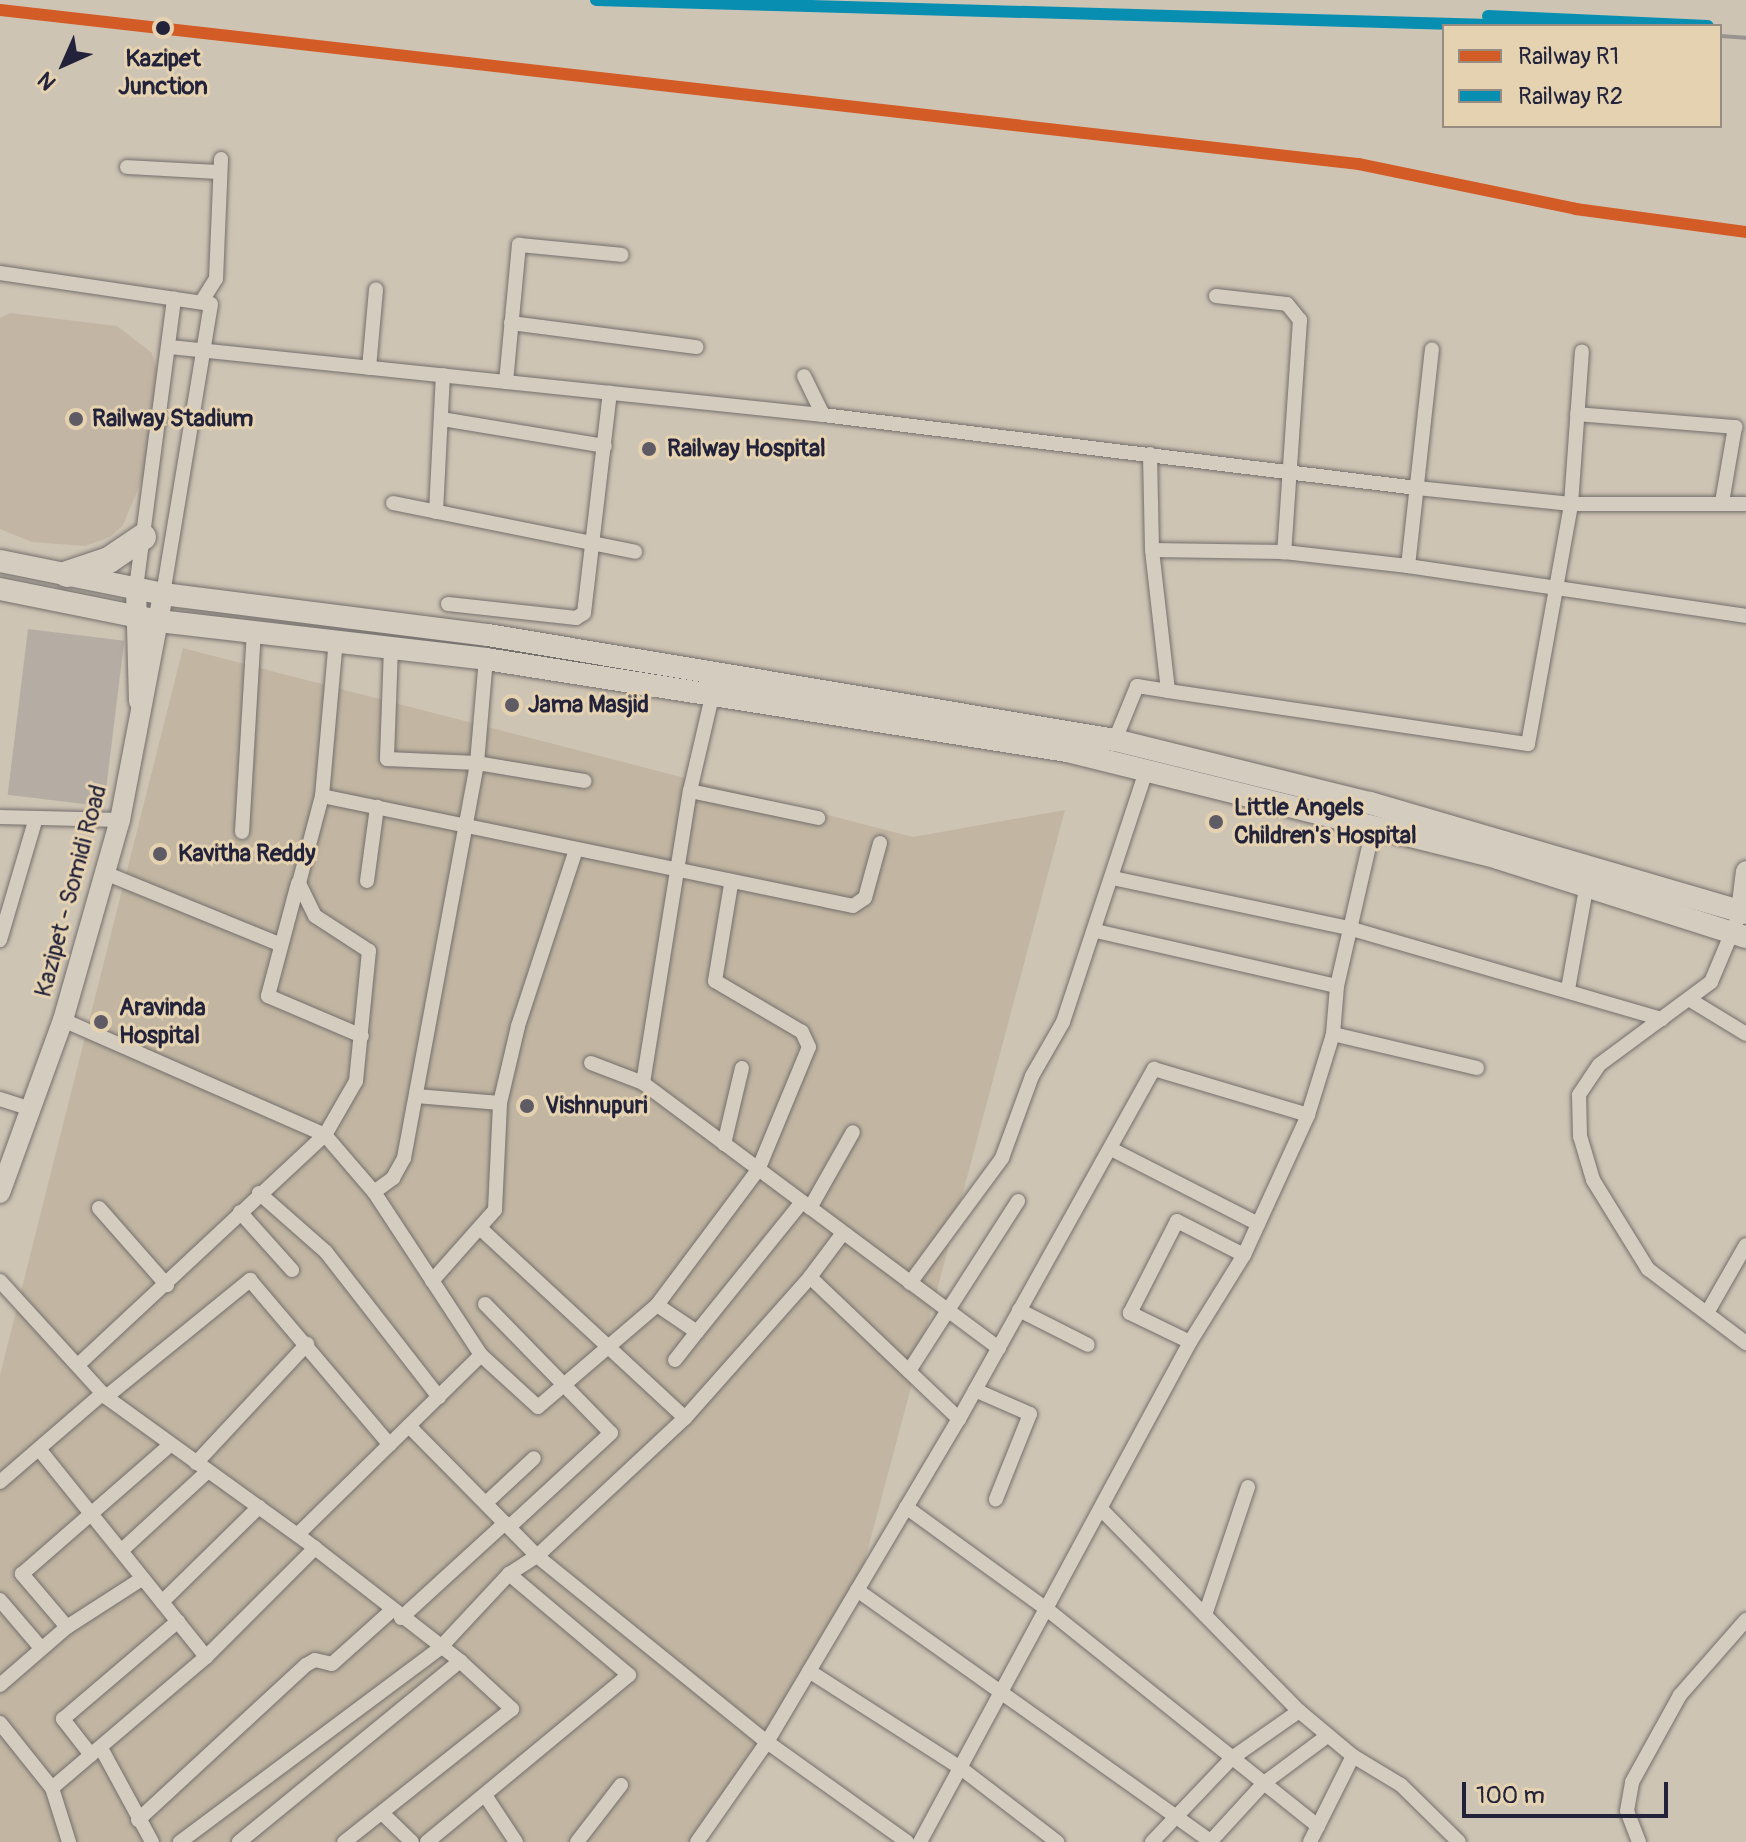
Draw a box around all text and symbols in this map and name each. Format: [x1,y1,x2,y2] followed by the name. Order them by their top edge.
[150,15,176,41] marker: Kazipet Junction
[24,24,104,104] north arrow
[1442,24,1722,128] legend
[1518,42,1619,71] text: Railway R1
[118,45,208,101] place label: Kazipet Junction
[32,66,62,96] text: N
[1518,82,1623,111] text: Railway R2
[92,405,253,433] place label: Railway Stadium
[67,410,85,428] marker: Railway Stadium
[667,435,826,463] place label: Railway Hospital
[638,438,660,460] marker: Railway Hospital
[528,691,649,719] place label: Jama Masjid
[503,696,521,714] marker: Jama Masjid
[29,782,113,1000] street label: Kazipet - Somidi Road
[1234,794,1417,850] place label: Little Angels Children's Hospital
[1205,811,1227,833] marker: Little Angels Children's Hospital
[178,840,315,868] place label: Kavitha Reddy
[149,843,171,865] marker: Kavitha Reddy
[119,994,206,1050] place label: Aravinda Hospital
[90,1011,112,1033] marker: Aravinda Hospital
[545,1092,648,1120] place label: Vishnupuri
[516,1095,538,1117] marker: Vishnupuri
[1466,1766,1672,1816] scale bar
[1476,1781,1545,1810] text: 100 m

